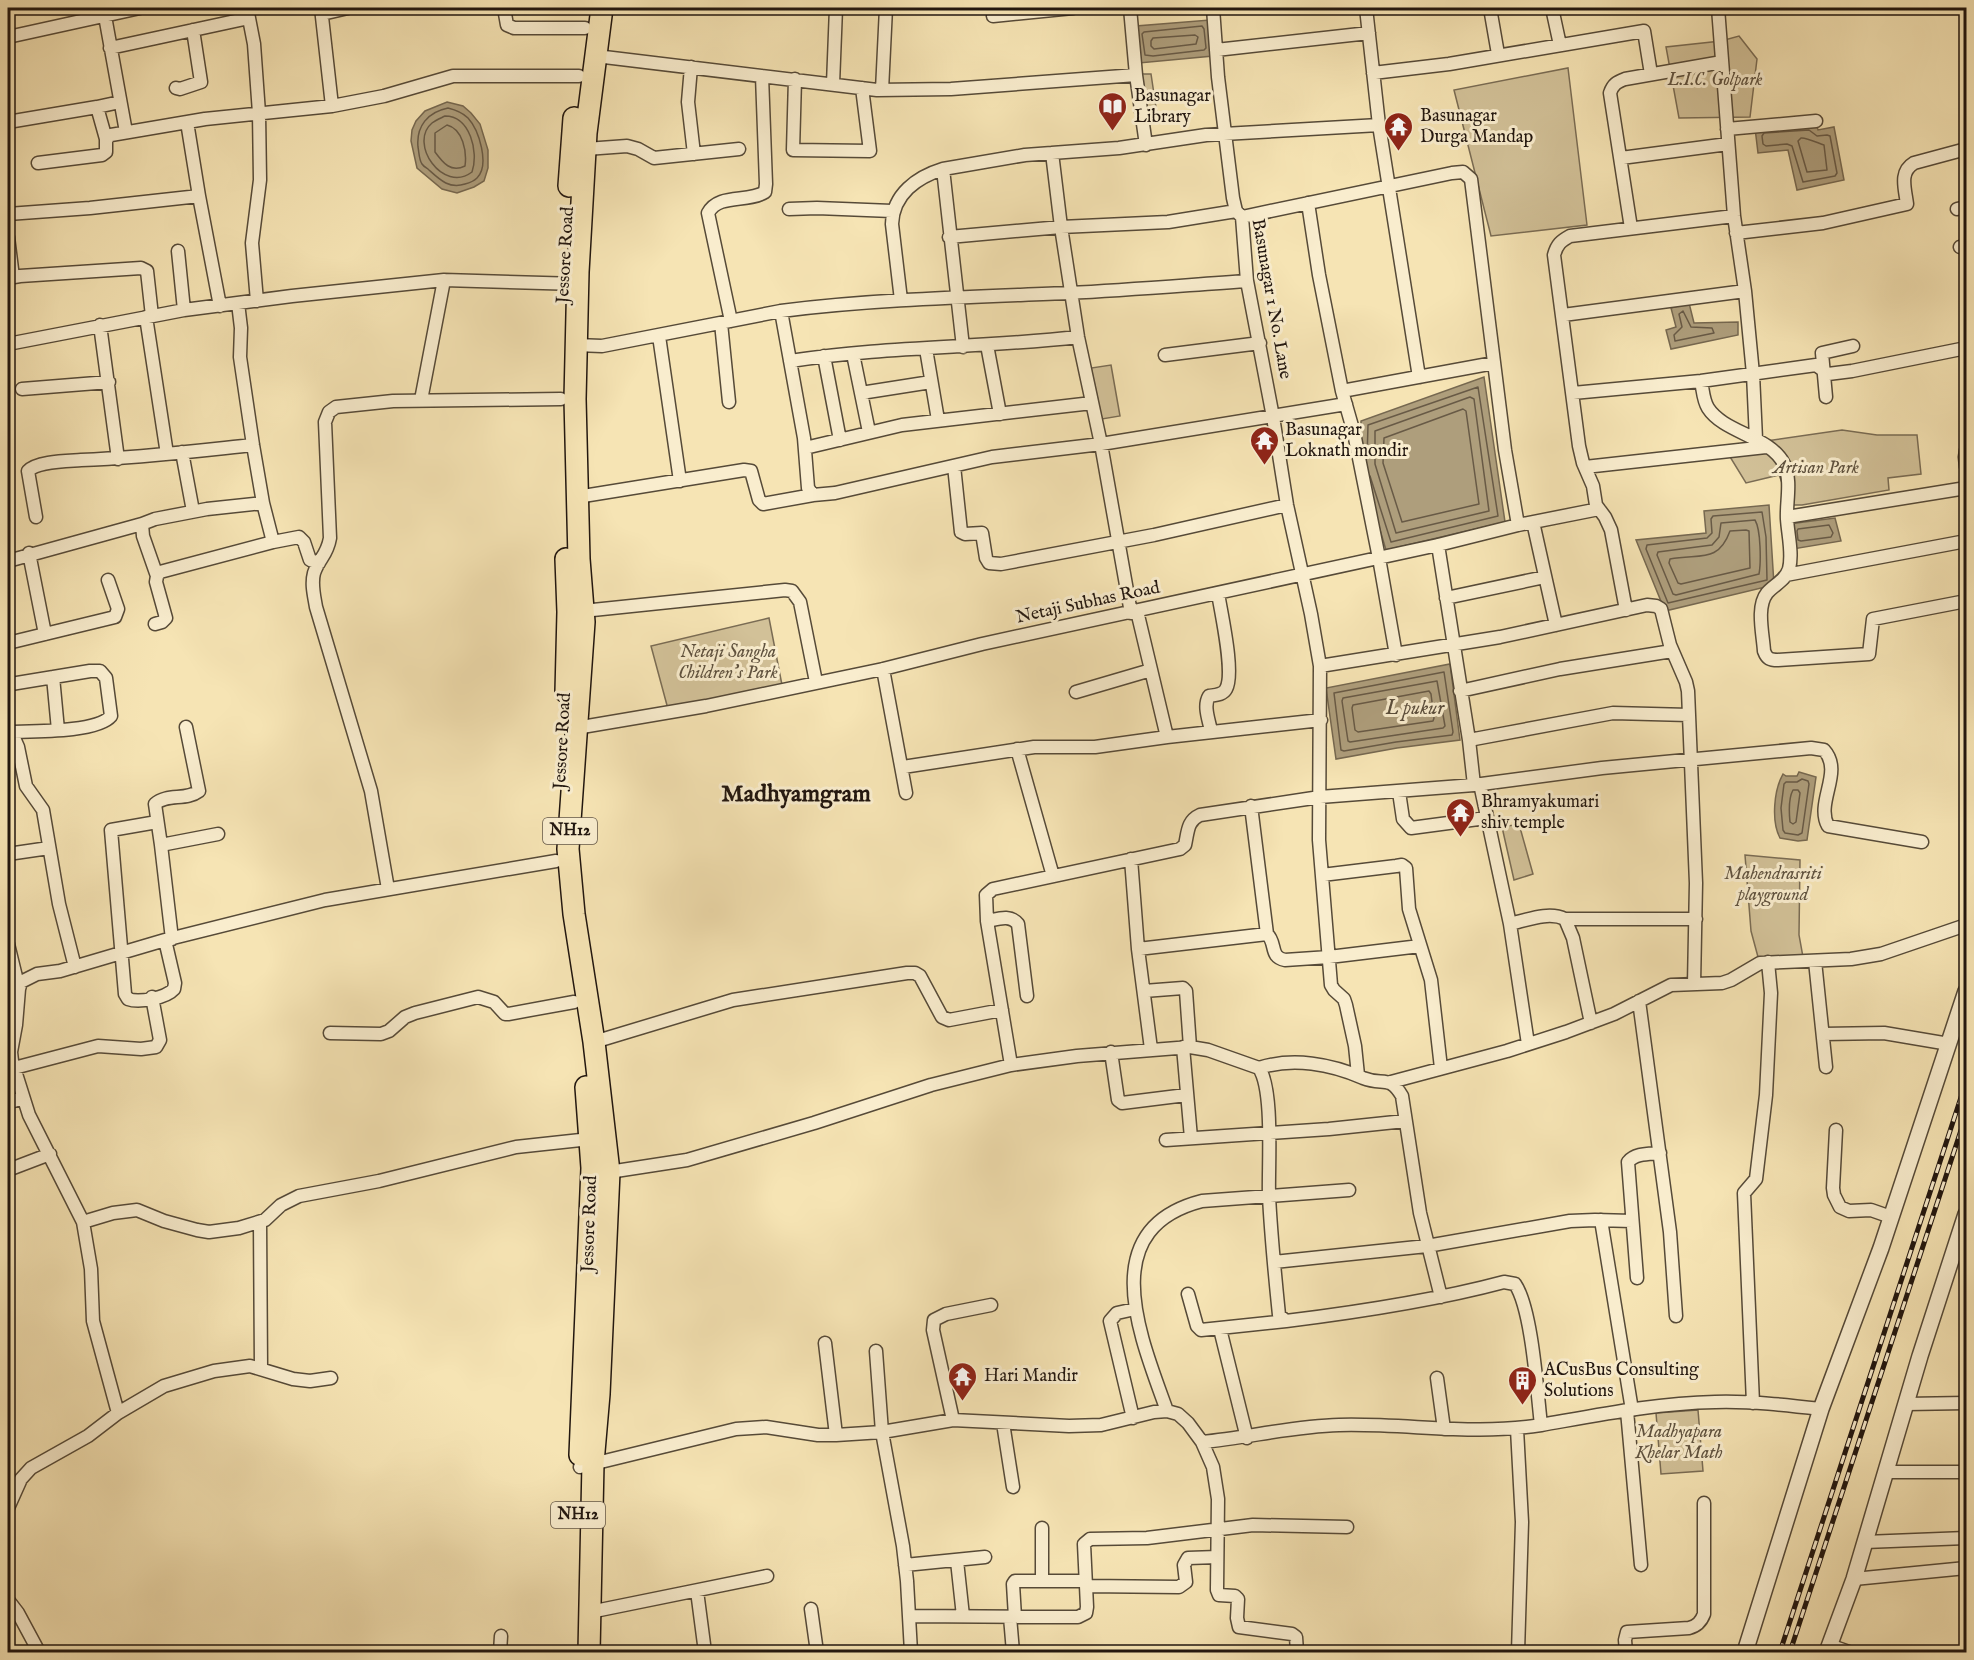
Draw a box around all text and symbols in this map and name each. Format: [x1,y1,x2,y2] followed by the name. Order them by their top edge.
[1666,69,1763,92] park label: L.I.C. Golpark
[1134,85,1211,129] place label: Basunagar Library
[1097,90,1129,132] library icon: Basunagar Library
[1420,105,1534,149] place label: Basunagar Durga Mandap
[1383,110,1415,152] temple icon: Basunagar Durga Mandap
[552,206,580,306] street label: Jessore Road
[1246,217,1296,381] street label: Basunagar 1 No. Lane
[1285,419,1409,463] place label: Basunagar Loknath mondir
[1248,424,1280,466] temple icon: Basunagar Loknath mondir
[1771,457,1859,480] park label: Artisan Park
[1014,576,1163,630] street label: Netaji Subhas Road
[678,641,778,685] park label: Netaji Sangha Children's Park
[549,692,577,792] street label: Jessore Road
[1385,696,1445,721] water label: L pukur
[721,779,871,810] district label: Madhyamgram
[1481,791,1599,835] place label: Bhramyakumari shiv temple
[1444,796,1476,838] temple icon: Bhramyakumari shiv temple
[543,818,597,844] road number: NH12
[1724,863,1824,907] park label: Mahendrasriti playground
[577,1175,603,1275] street label: Jessore Road
[1543,1359,1699,1403] place label: ACusBus Consulting Solutions
[947,1360,979,1402] temple icon: Hari Mandir
[1507,1364,1539,1406] building icon: ACusBus Consulting Solutions
[984,1365,1078,1388] place label: Hari Mandir
[1634,1421,1723,1465] park label: Madhyapara Khelar Math
[551,1502,605,1528] road number: NH12

